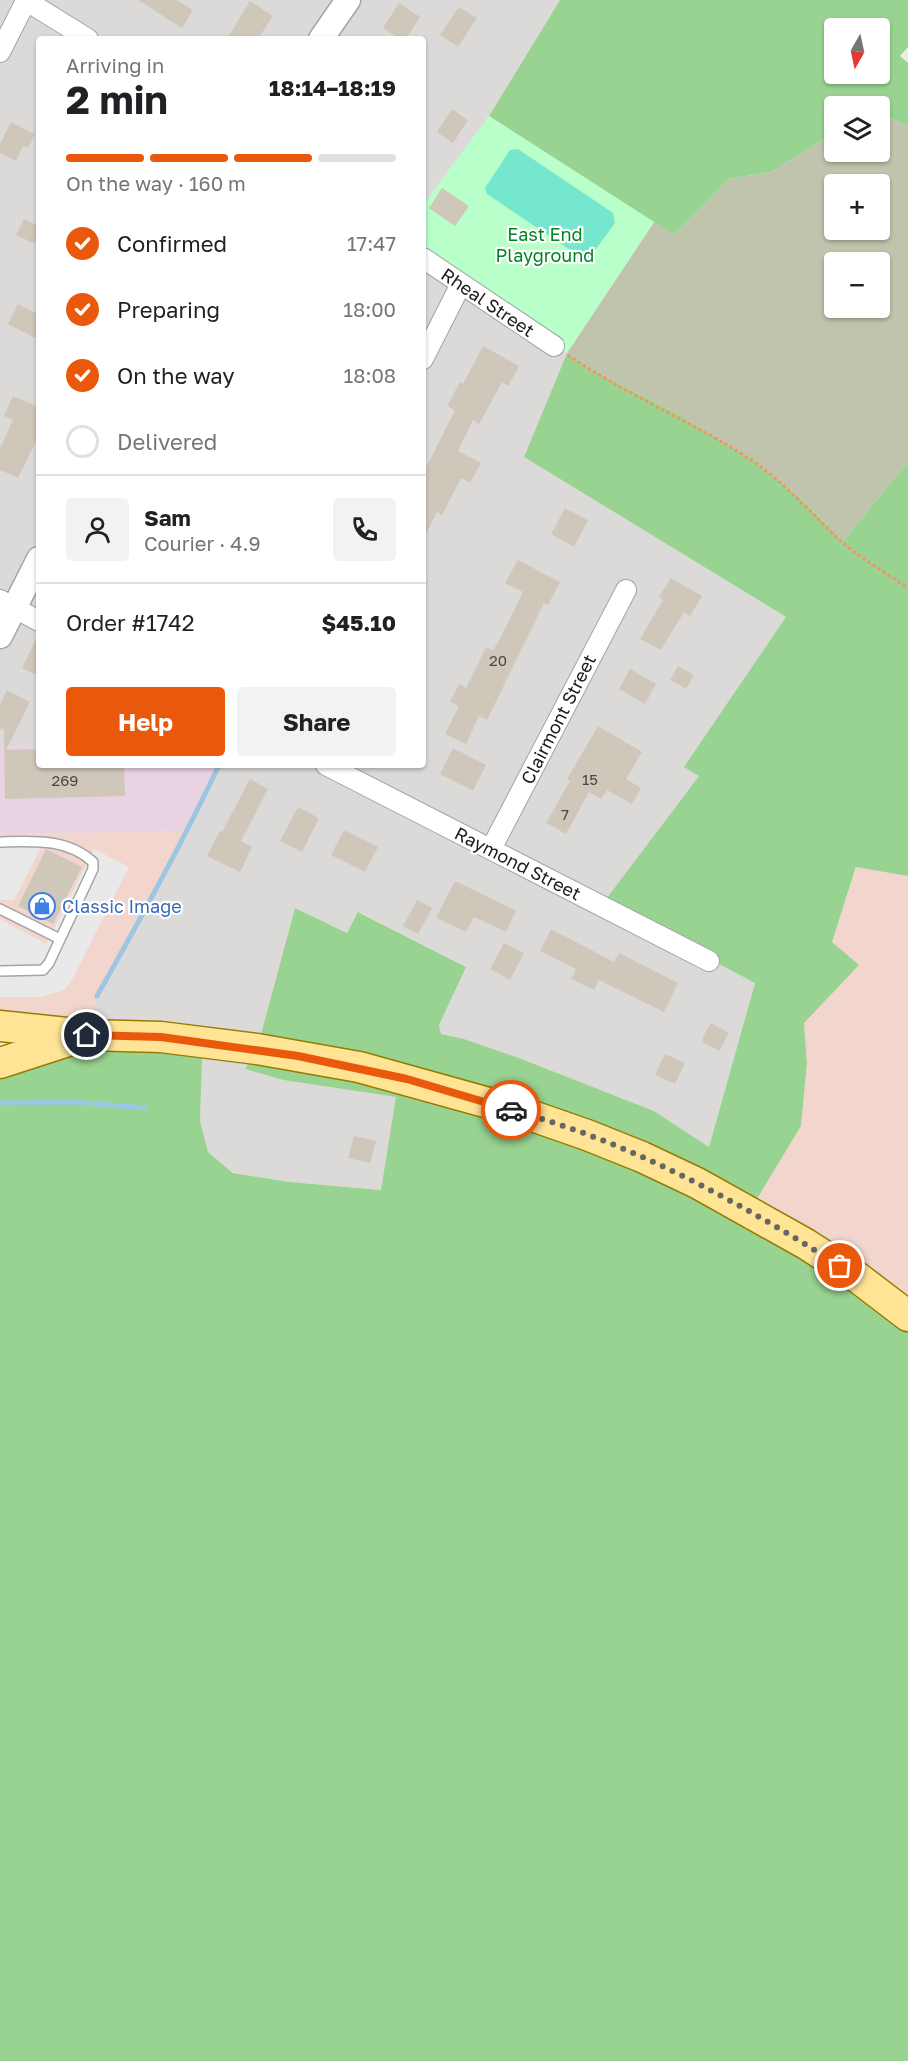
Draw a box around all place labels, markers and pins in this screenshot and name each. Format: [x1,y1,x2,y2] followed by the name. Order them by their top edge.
[27,891,57,921] shop icon: Classic Image
[62,895,182,917] place label: Classic Image
[61,1009,112,1060] pin
[814,1240,865,1291] pin

